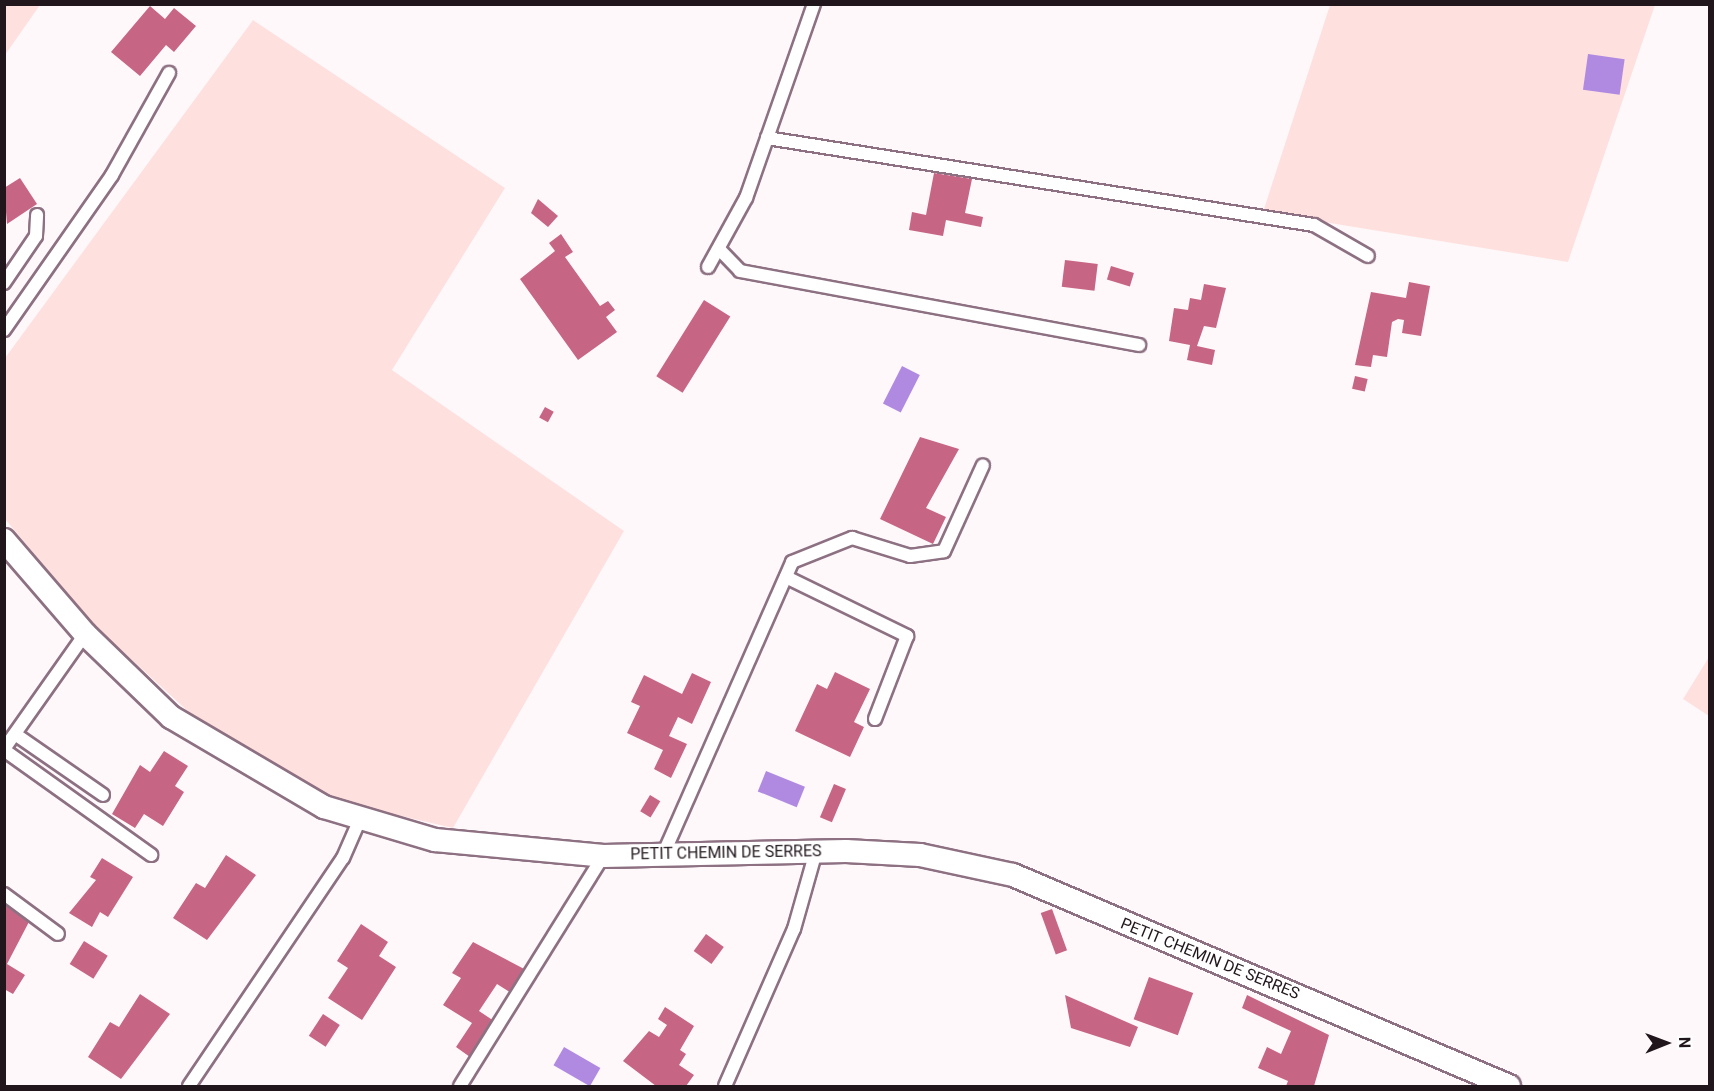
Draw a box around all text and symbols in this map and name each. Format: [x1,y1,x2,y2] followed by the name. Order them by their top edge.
[630,842,822,864] street label: PETIT CHEMIN DE SERRES
[1118,914,1302,1004] street label: PETIT CHEMIN DE SERRES
[1636,1013,1696,1073] north arrow
[1675,1037,1694,1048] text: N

